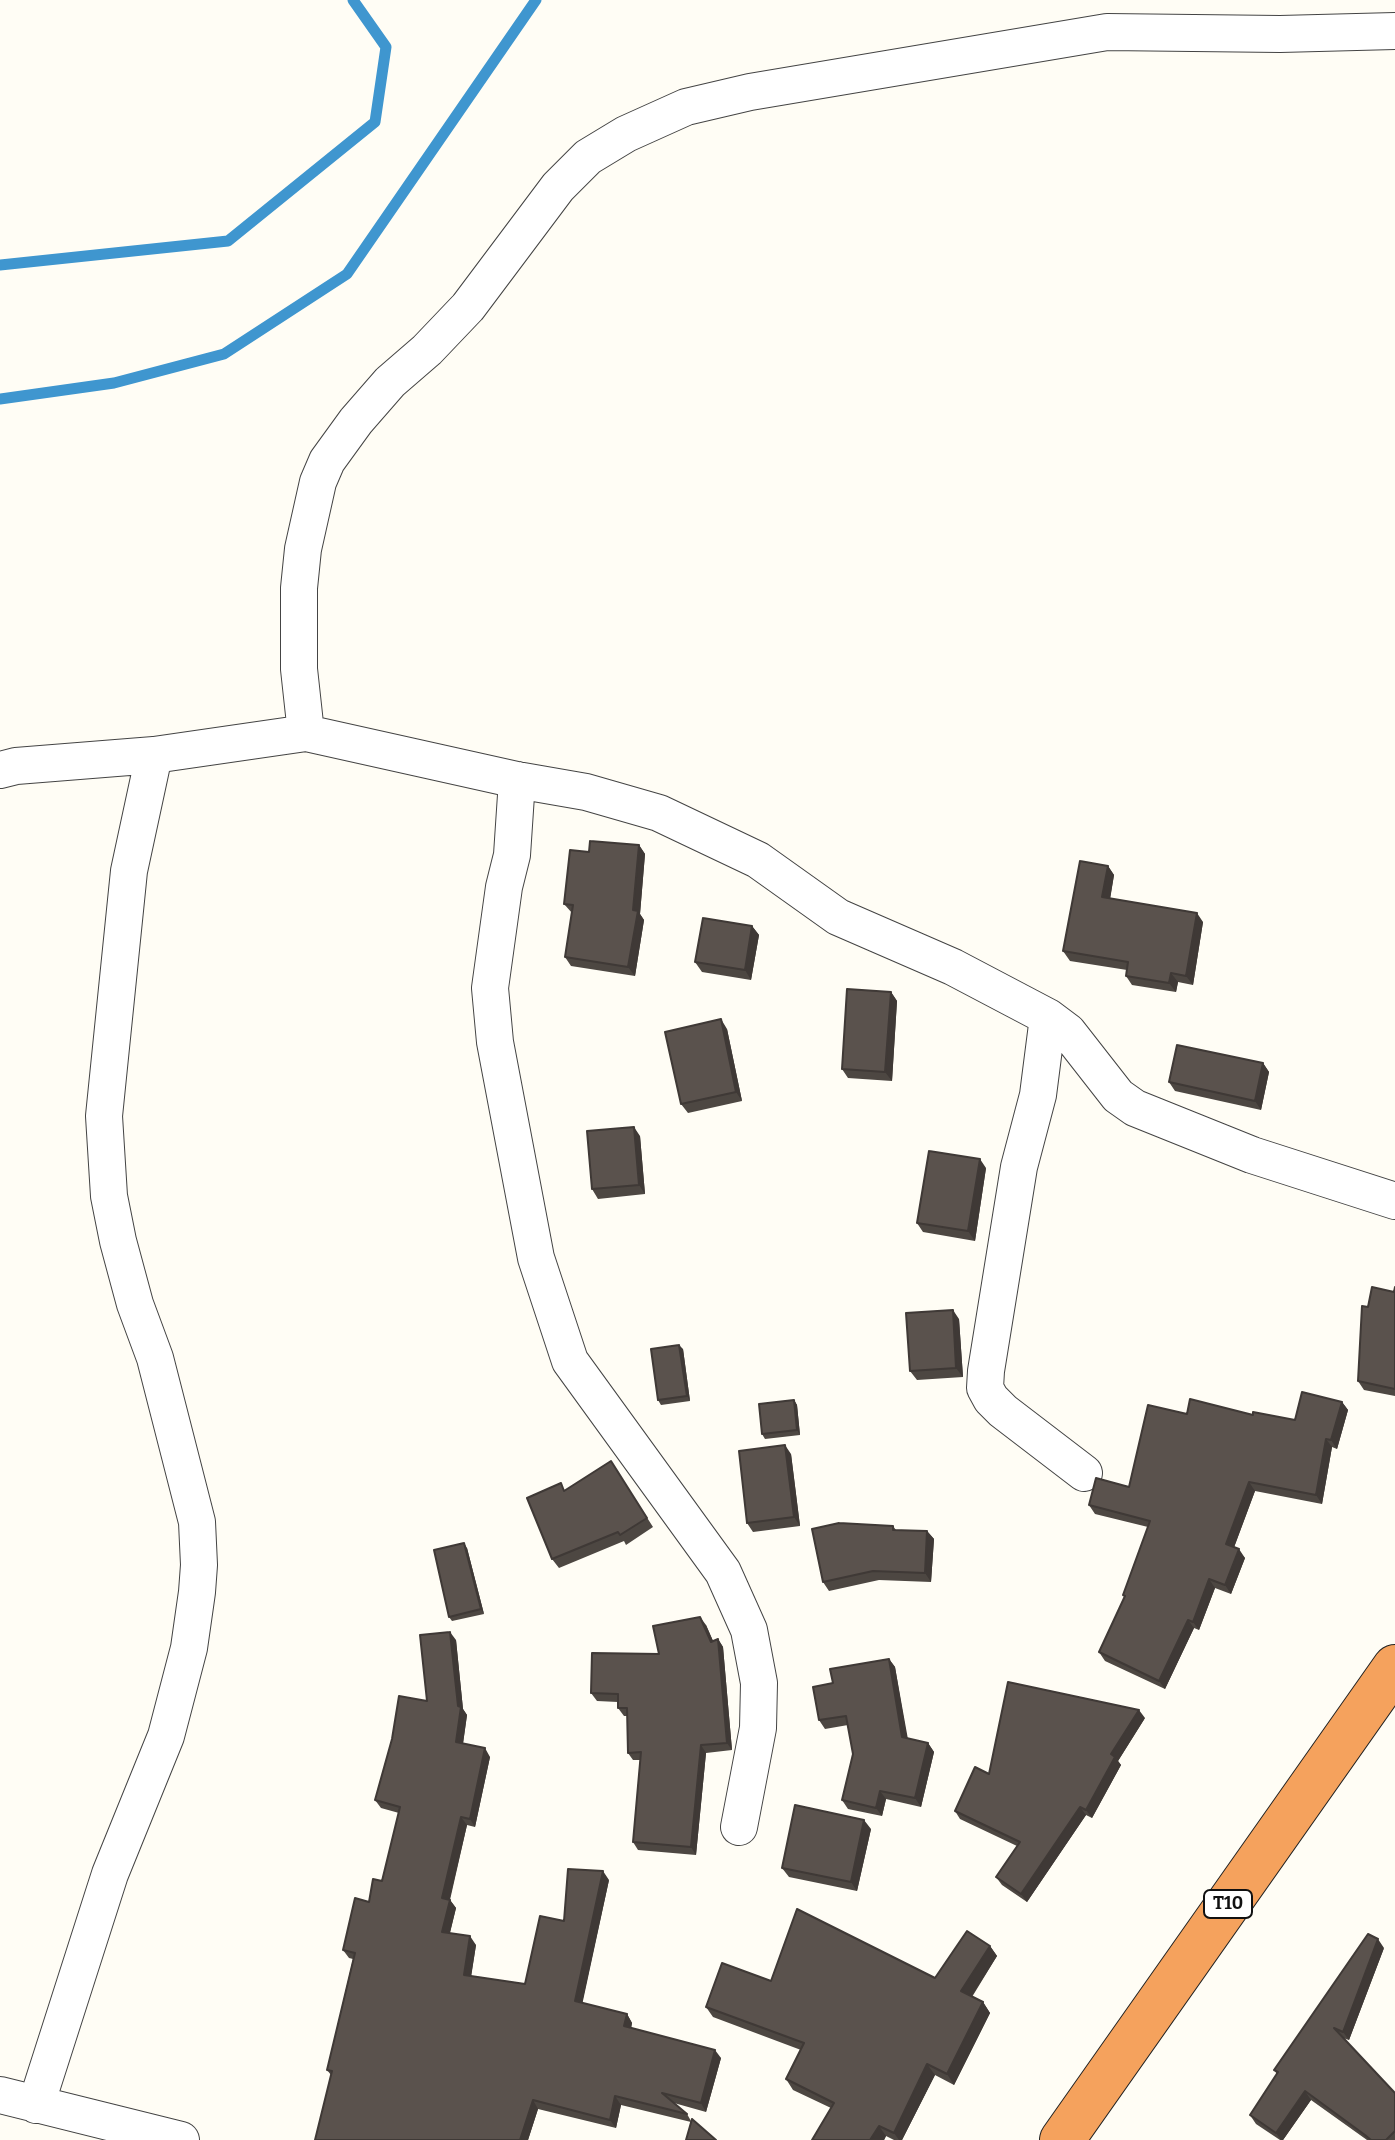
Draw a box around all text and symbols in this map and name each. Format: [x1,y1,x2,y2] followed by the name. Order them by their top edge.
[1204,1890,1252,1918] road number: T10

